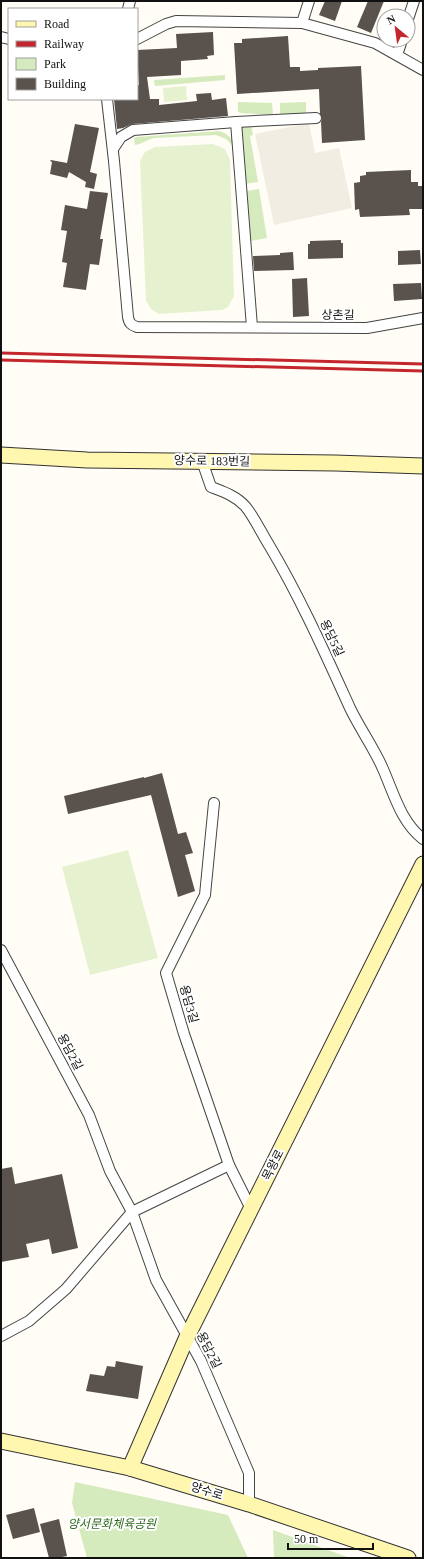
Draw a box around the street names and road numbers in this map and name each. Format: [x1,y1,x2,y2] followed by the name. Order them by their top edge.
[321,308,355,322] street label: 상촌길
[174,453,250,469] street label: 양수로 183번길
[317,617,347,659] street label: 용담5길
[177,983,201,1025] street label: 용담3길
[55,1031,85,1073] street label: 용담2길
[259,1147,287,1183] street label: 목왕로
[194,1329,224,1371] street label: 용담2길
[189,1479,225,1503] street label: 양수로

